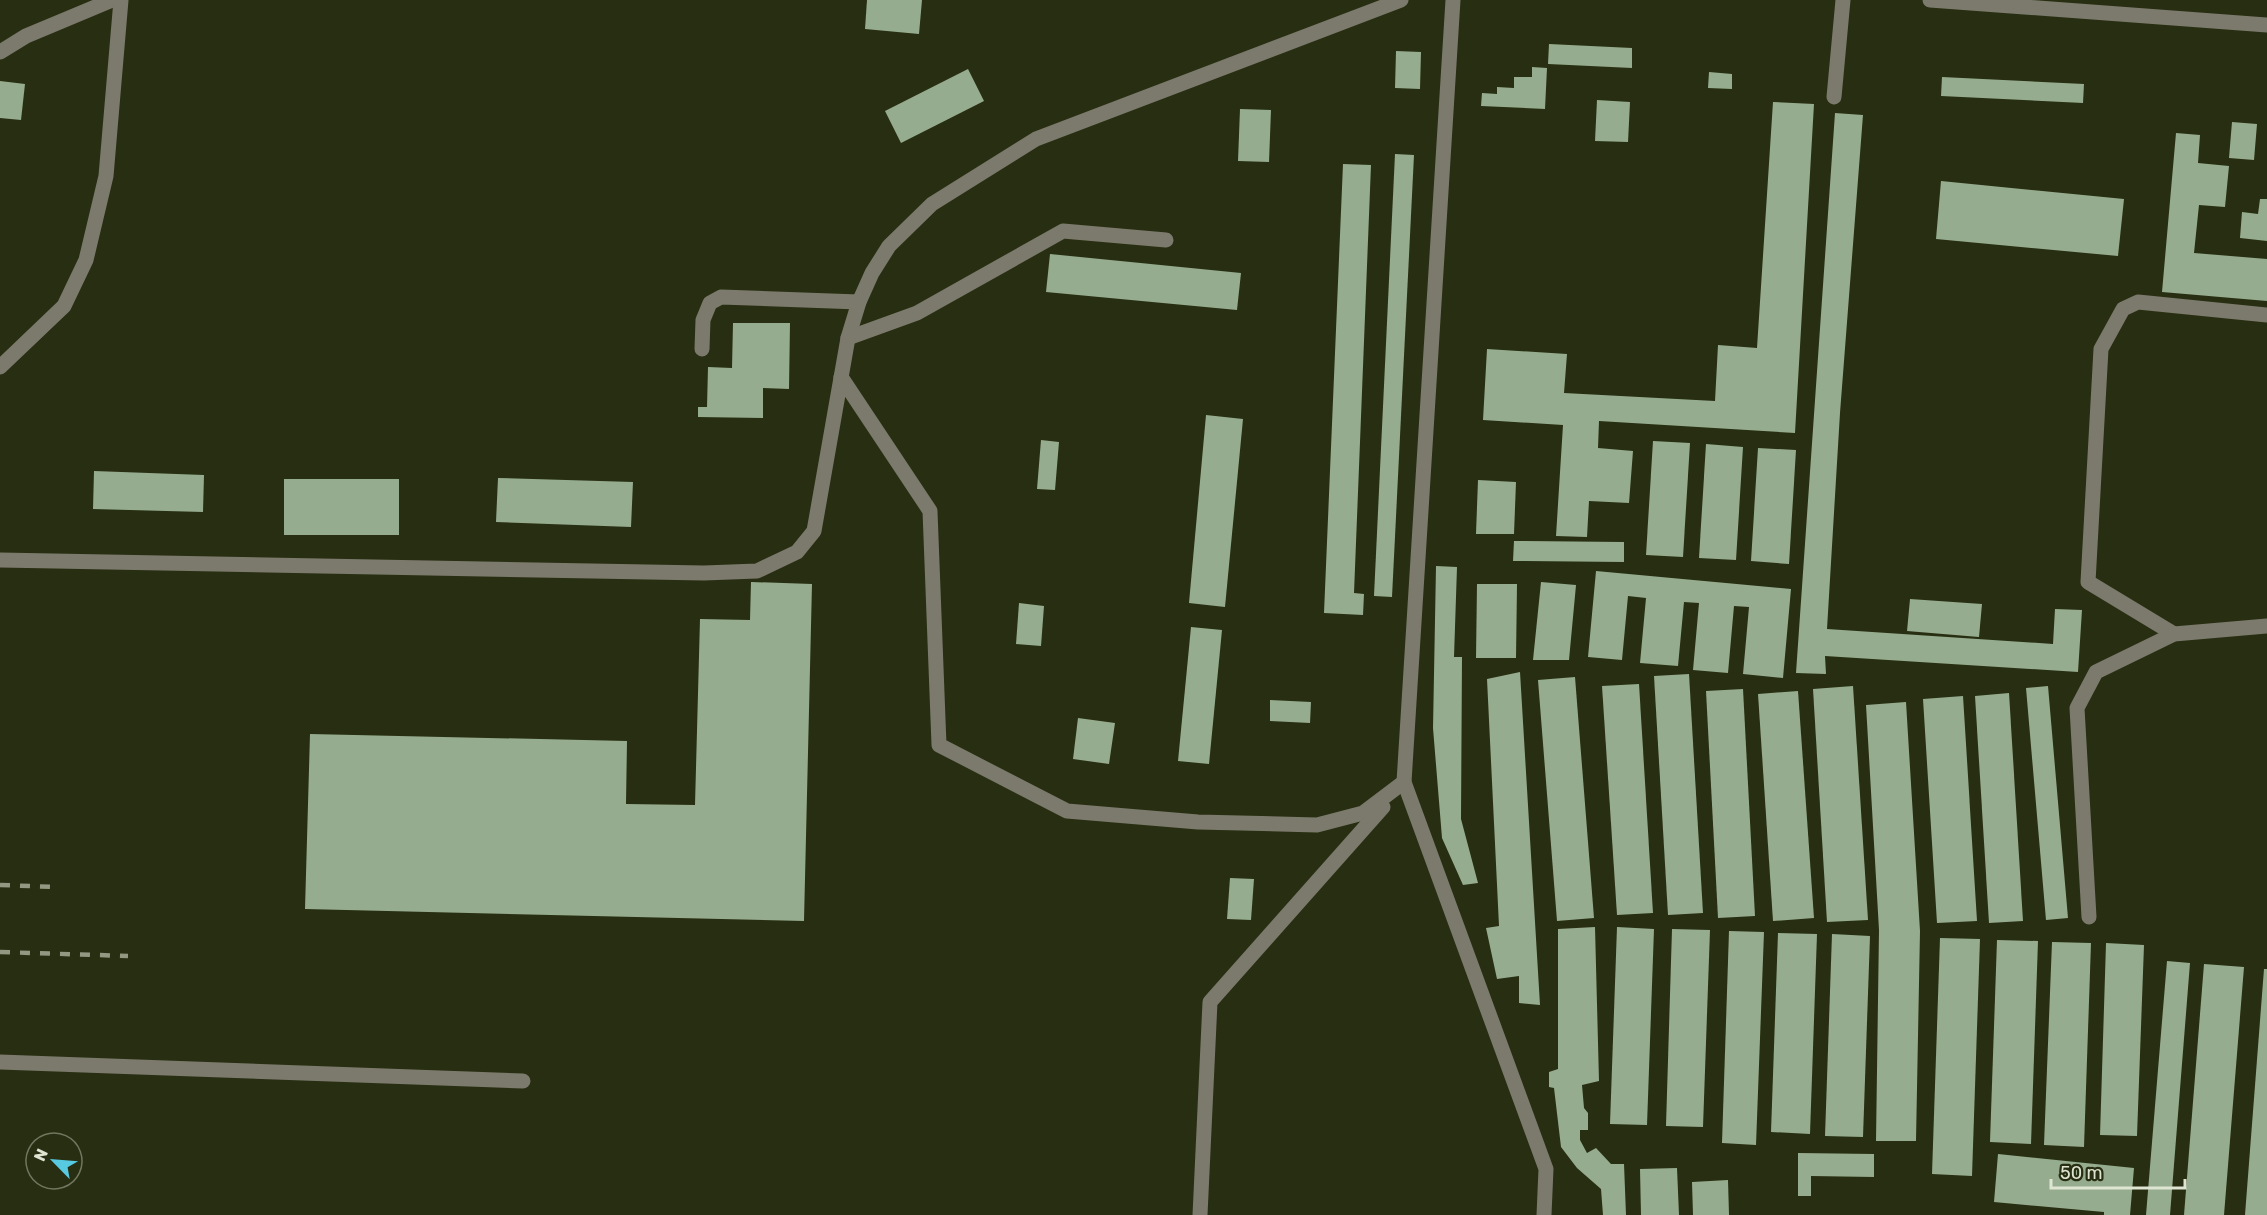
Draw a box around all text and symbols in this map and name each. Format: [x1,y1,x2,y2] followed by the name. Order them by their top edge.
[24,1131,84,1191] north arrow
[30,1146,52,1164] text: N
[2051,1152,2184,1190] scale bar
[2060,1162,2103,1184] text: 50 m

